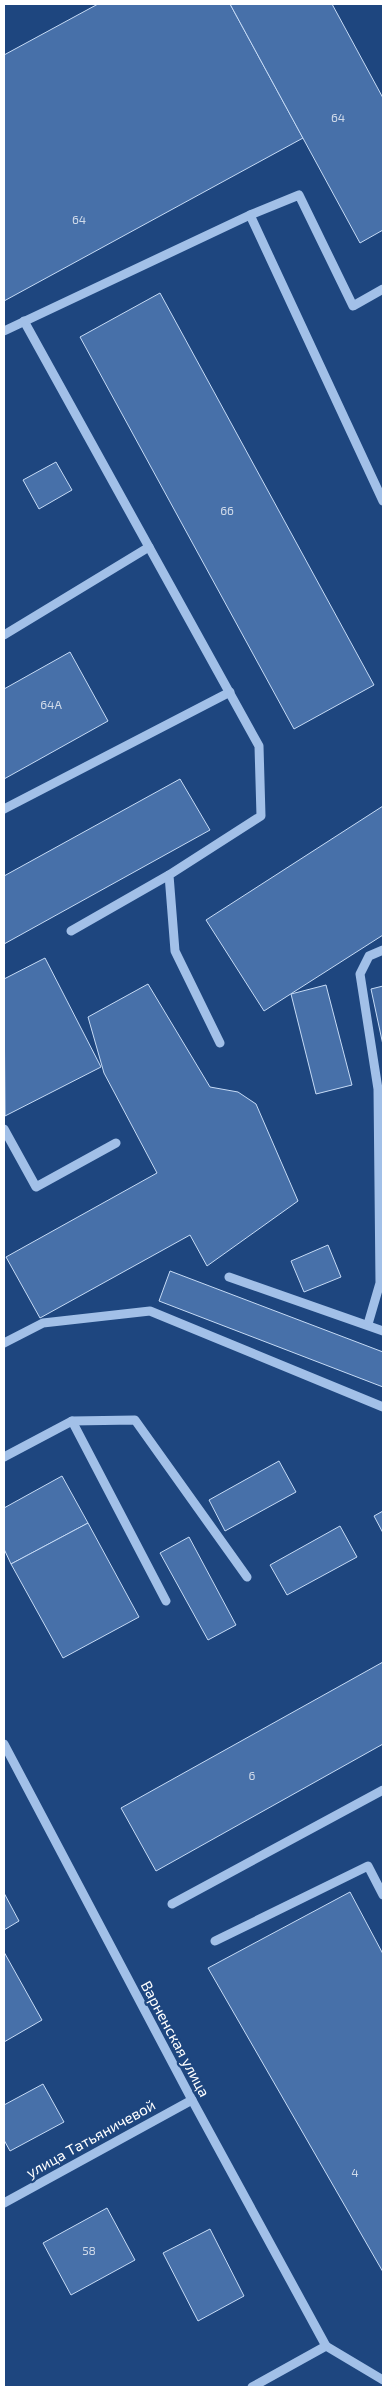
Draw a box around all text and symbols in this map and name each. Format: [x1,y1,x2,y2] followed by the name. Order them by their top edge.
[331,110,345,124] house number: 64
[72,212,86,226] house number: 64
[220,503,234,517] house number: 66
[40,697,62,711] house number: 64А
[249,1768,256,1782] house number: 6
[137,1977,214,2100] street label: Варненская улица
[23,2095,159,2182] street label: улица Татьяничевой
[351,2165,359,2179] house number: 4
[82,2243,96,2257] house number: 58

